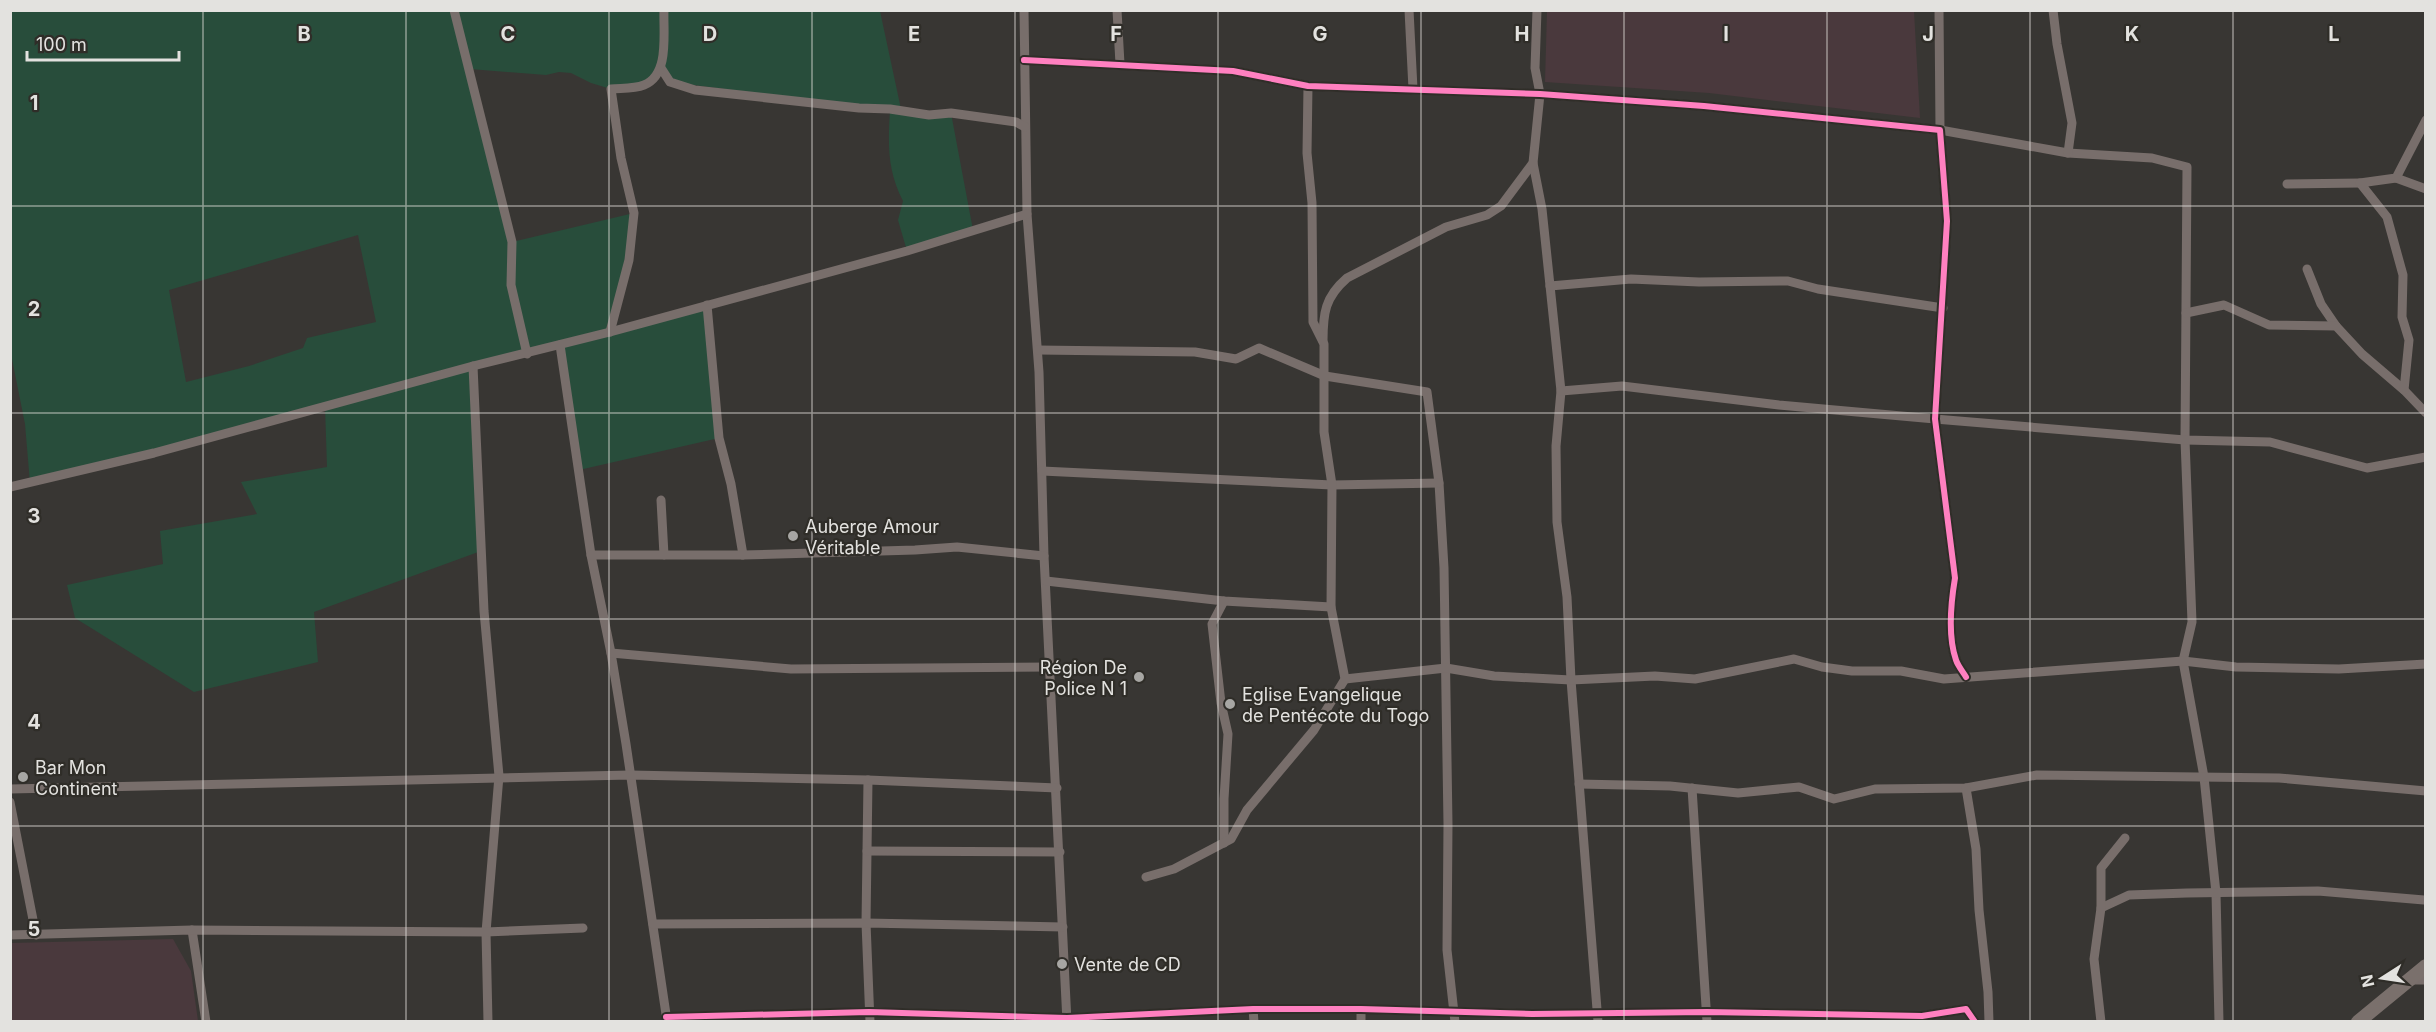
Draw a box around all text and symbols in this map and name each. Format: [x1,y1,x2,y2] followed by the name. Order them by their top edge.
[297,22,311,46] text: B
[501,22,515,46] text: C
[703,22,717,46] text: D
[908,22,920,46] text: E
[1110,22,1122,46] text: F
[1312,22,1328,46] text: G
[1515,22,1529,46] text: H
[1723,22,1729,46] text: I
[1922,22,1934,46] text: J
[2125,22,2139,46] text: K
[2328,22,2340,46] text: L
[27,24,178,62] scale bar
[36,34,87,55] text: 100 m
[30,91,38,115] text: 1
[28,297,40,321] text: 2
[28,504,40,528] text: 3
[805,516,939,558] place label: Auberge Amour Véritable
[786,529,800,543] marker: Auberge Amour Véritable
[1040,657,1127,699] place label: Région De Police N 1
[1132,670,1146,684] marker: Région De Police N 1
[1242,684,1429,726] place label: Eglise Evangelique de Pentécote du Togo
[1223,697,1237,711] marker: Eglise Evangelique de Pentécote du Togo
[27,710,41,734] text: 4
[35,757,118,799] place label: Bar Mon Continent
[16,770,30,784] marker: Bar Mon Continent
[28,917,40,941] text: 5
[2352,948,2412,1008] north arrow
[1074,954,1181,975] place label: Vente de CD
[1055,957,1069,971] marker: Vente de CD
[2356,973,2378,989] text: N

